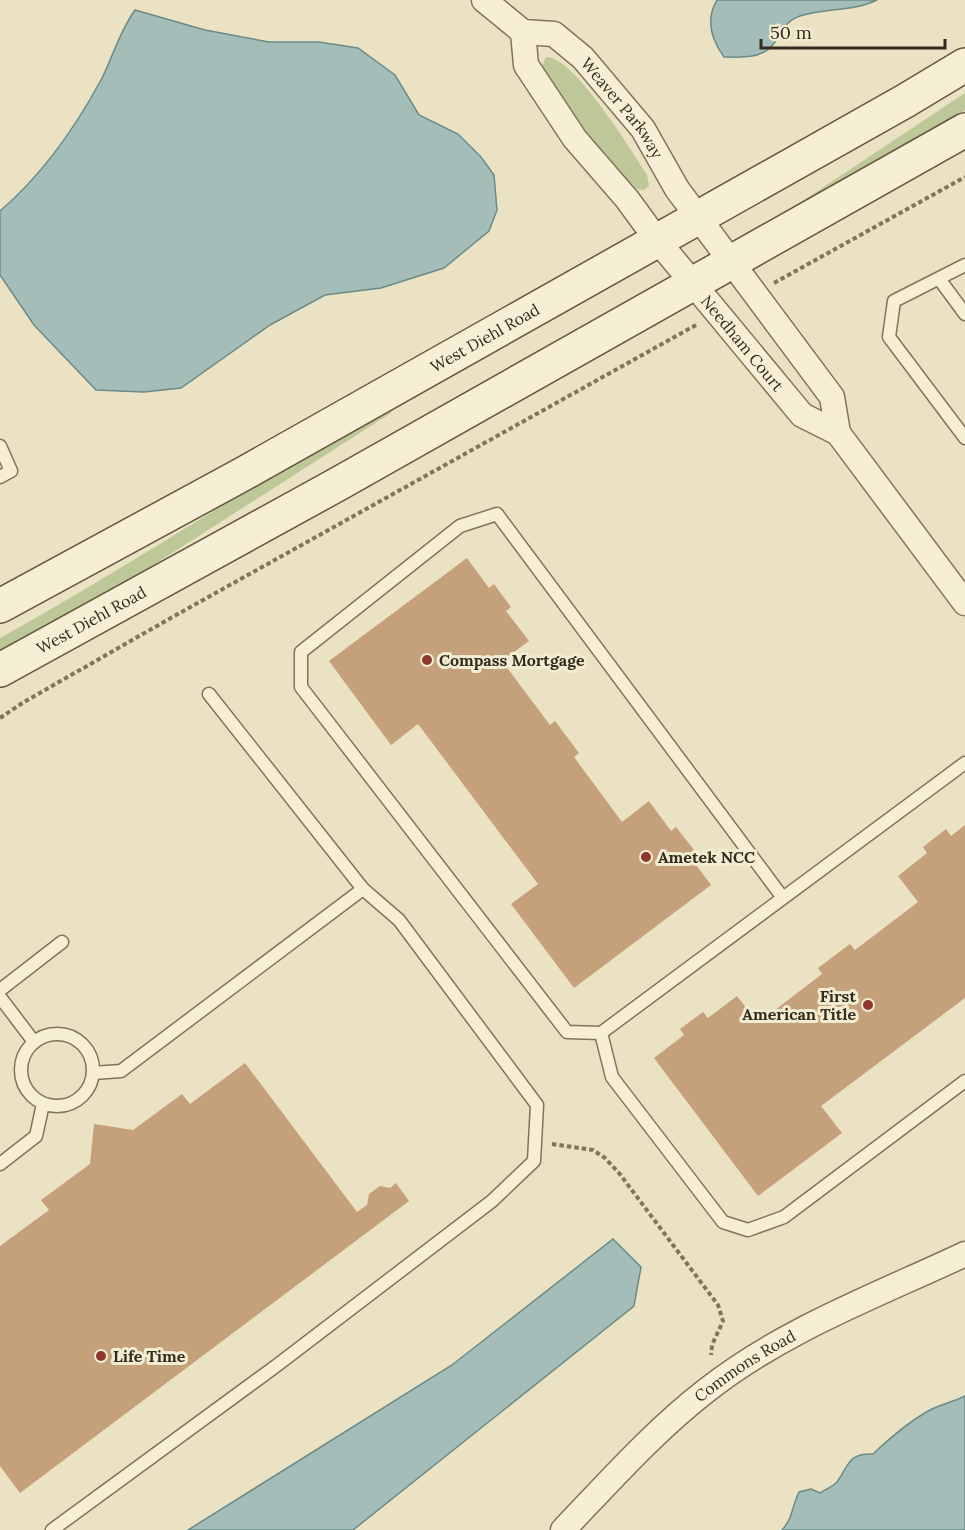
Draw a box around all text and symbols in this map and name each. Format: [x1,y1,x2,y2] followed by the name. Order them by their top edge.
[761,12,946,50] scale bar
[770,21,812,44] text: 50 m
[577,54,668,162] street label: Weaver Parkway
[697,291,788,396] street label: Needham Court
[427,299,543,377] street label: West Diehl Road
[33,581,150,658] street label: West Diehl Road
[439,650,585,670] place label: Compass Mortgage
[420,653,434,667] marker: Compass Mortgage
[658,847,755,867] place label: Ametek NCC
[639,850,653,864] marker: Ametek NCC
[742,986,856,1024] place label: First American Title
[861,998,875,1012] marker: First American Title
[690,1325,799,1406] street label: Commons Road
[113,1346,186,1366] place label: Life Time
[94,1349,108,1363] marker: Life Time

